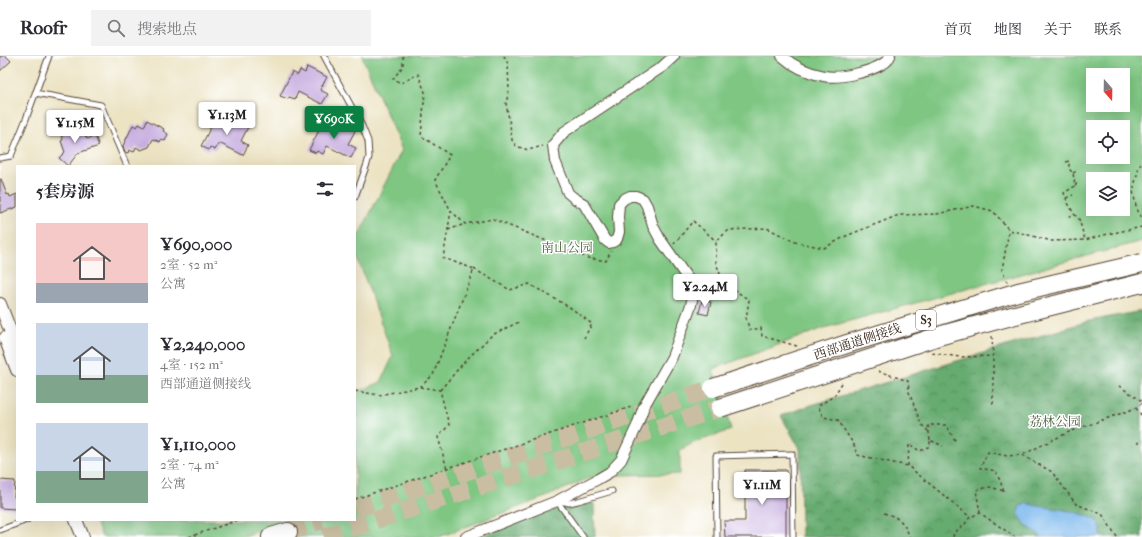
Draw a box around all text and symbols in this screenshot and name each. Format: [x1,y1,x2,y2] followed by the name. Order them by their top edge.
[91,10,371,46] search box
[20,17,67,39] text: Roofr
[105,17,127,39] icon: search
[137,20,197,38] text: 搜索地点
[944,21,972,38] text: 首页
[994,21,1022,38] text: 地图
[1044,21,1072,38] text: 关于
[1094,21,1122,38] text: 联系
[1086,68,1130,112] north arrow
[1086,68,1130,216] map controls
[194,102,260,136] pin: ¥1.13M
[306,106,362,140] pin: ¥690K
[207,107,247,122] text: ¥1.13M
[42,110,108,144] pin: ¥1.15M
[314,111,354,126] text: ¥690K
[55,115,95,130] text: ¥1.15M
[1086,120,1130,164] button: locate
[1086,172,1130,216] button: layers
[314,178,336,200] icon: filters
[36,181,94,201] text: 5套房源
[160,234,232,254] text: ¥690,000
[68,239,116,287] icon: home
[541,240,593,255] park label: 南山公园
[160,257,217,272] text: 2室 · 52 m²
[672,274,738,308] pin: ¥2.24M
[160,276,186,291] text: 公寓
[682,279,728,294] text: ¥2.24M
[916,310,936,330] road number: S3
[812,320,903,363] street label: 西部通道侧接线
[160,334,245,354] text: ¥2,240,000
[68,339,116,387] icon: home
[160,357,223,372] text: 4室 · 152 m²
[160,376,251,391] text: 西部通道侧接线
[1029,414,1081,429] park label: 荔林公园
[160,434,236,454] text: ¥1,110,000
[68,439,116,487] icon: home
[160,457,219,472] text: 2室 · 74 m²
[729,472,795,506] pin: ¥1.11M
[160,476,186,491] text: 公寓
[743,477,781,492] text: ¥1.11M

